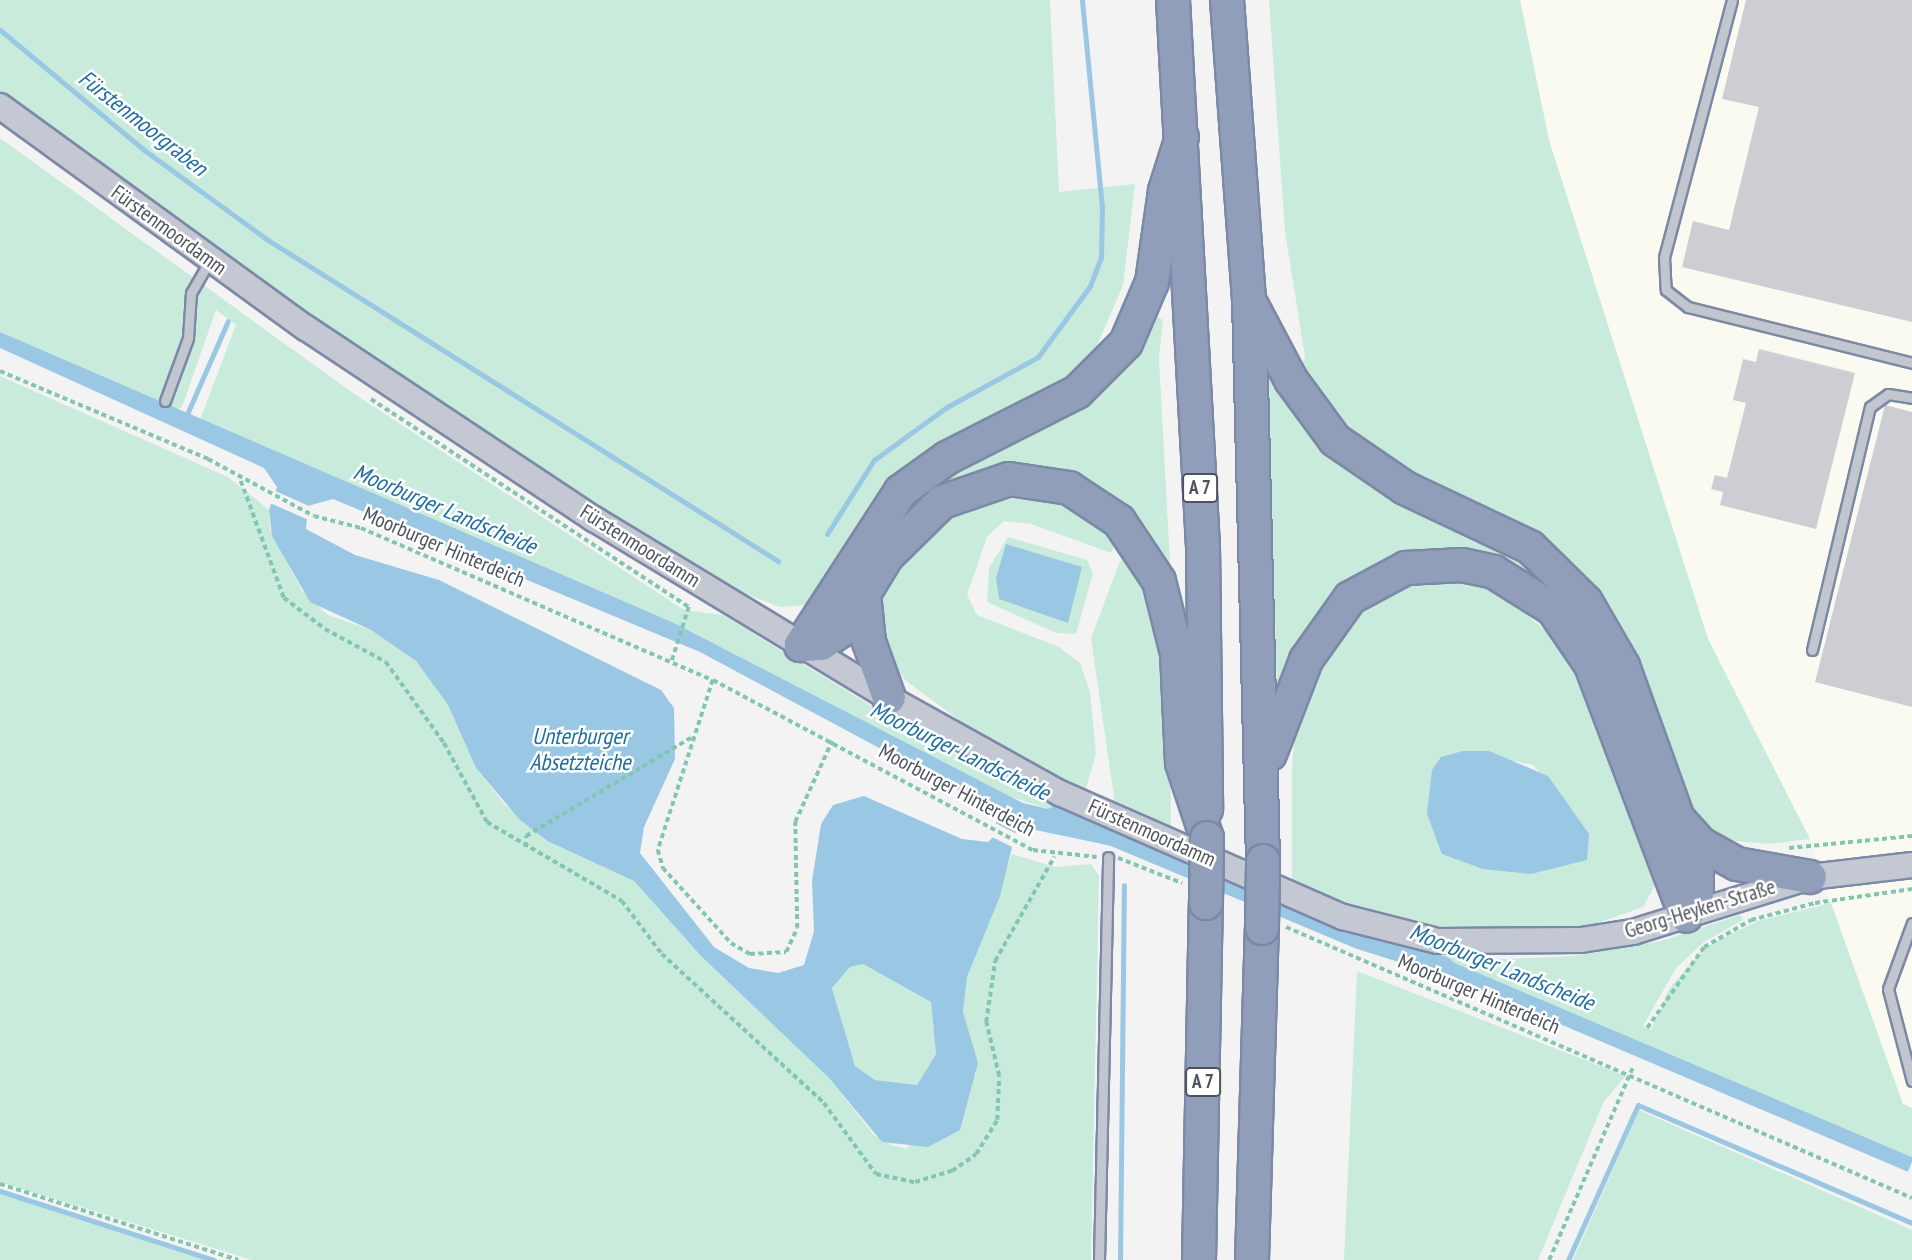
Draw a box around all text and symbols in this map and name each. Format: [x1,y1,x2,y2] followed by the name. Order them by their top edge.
[73,64,213,182] water label: Fürstenmoorgraben
[106,180,232,280] street label: Fürstenmoordamm
[349,458,541,560] water label: Moorburger Landscheide
[1181,472,1219,503] road number: A 7
[575,499,705,593] street label: Fürstenmoordamm
[359,502,529,592] street label: Moorburger Hinterdeich
[866,696,1054,806] water label: Moorburger Landscheide
[529,722,631,776] water label: Unterburger Absetzteiche
[875,738,1039,842] street label: Moorburger Hinterdeich
[1085,794,1219,872] street label: Fürstenmoordamm
[1622,874,1778,944] street label: Georg-Heyken-Straße
[1406,917,1598,1017] water label: Moorburger Landscheide
[1394,949,1564,1039] street label: Moorburger Hinterdeich
[1184,1066,1222,1098] road number: A 7

